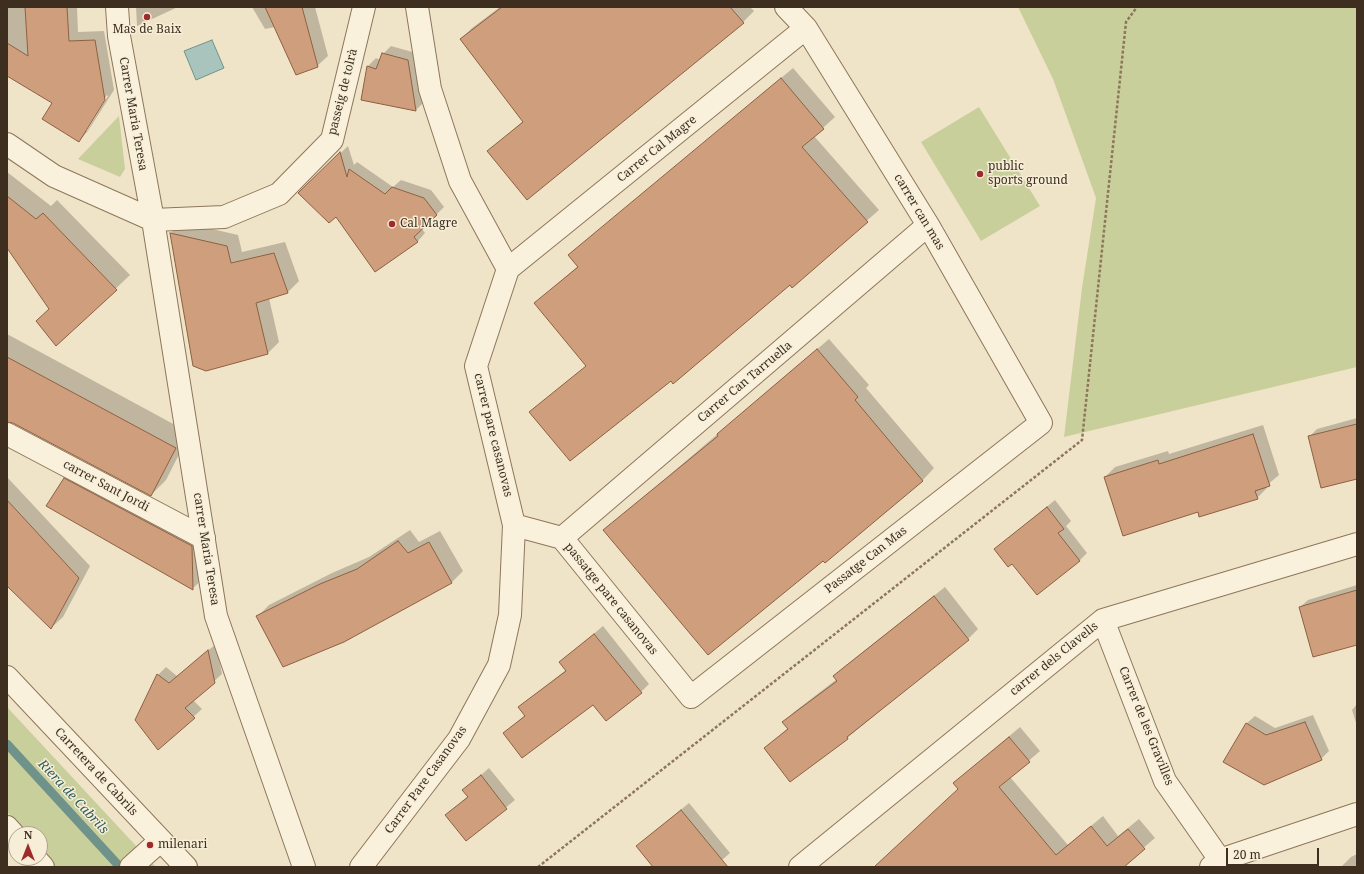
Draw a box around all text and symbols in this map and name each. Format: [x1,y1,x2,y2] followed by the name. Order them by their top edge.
[142,12,152,22] marker: Mas de Baix
[113,23,181,37] place label: Mas de Baix
[325,47,361,137] street label: passeig de tolrà
[116,56,150,172] street label: Carrer Maria Teresa
[614,113,700,185] street label: Carrer Cal Magre
[988,160,1068,188] place label: public sports ground
[975,169,985,179] marker: public sports ground
[891,171,947,253] street label: carrer can mas
[400,217,458,231] place label: Cal Magre
[387,219,397,229] marker: Cal Magre
[695,338,795,426] street label: Carrer Can Tarruella
[471,372,515,498] street label: carrer pare casanovas
[60,457,152,515] street label: carrer Sant Jordi
[190,492,222,606] street label: carrer Maria Teresa
[822,523,910,597] street label: Passatge Can Mas
[561,540,661,658] street label: passatge pare casanovas
[1007,619,1101,699] street label: carrer dels Clavells
[1116,664,1176,788] street label: Carrer de les Gravilles
[382,723,470,837] street label: Carrer Pare Casanovas
[52,725,140,819] street label: Carretera de Cabrils
[35,757,111,837] water label: Riera de Cabrils
[8,826,48,866] north arrow
[24,827,32,842] text: N
[158,838,207,852] place label: milenari
[145,840,155,850] marker: milenari
[1228,840,1321,866] scale bar
[1233,846,1261,863] text: 20 m

